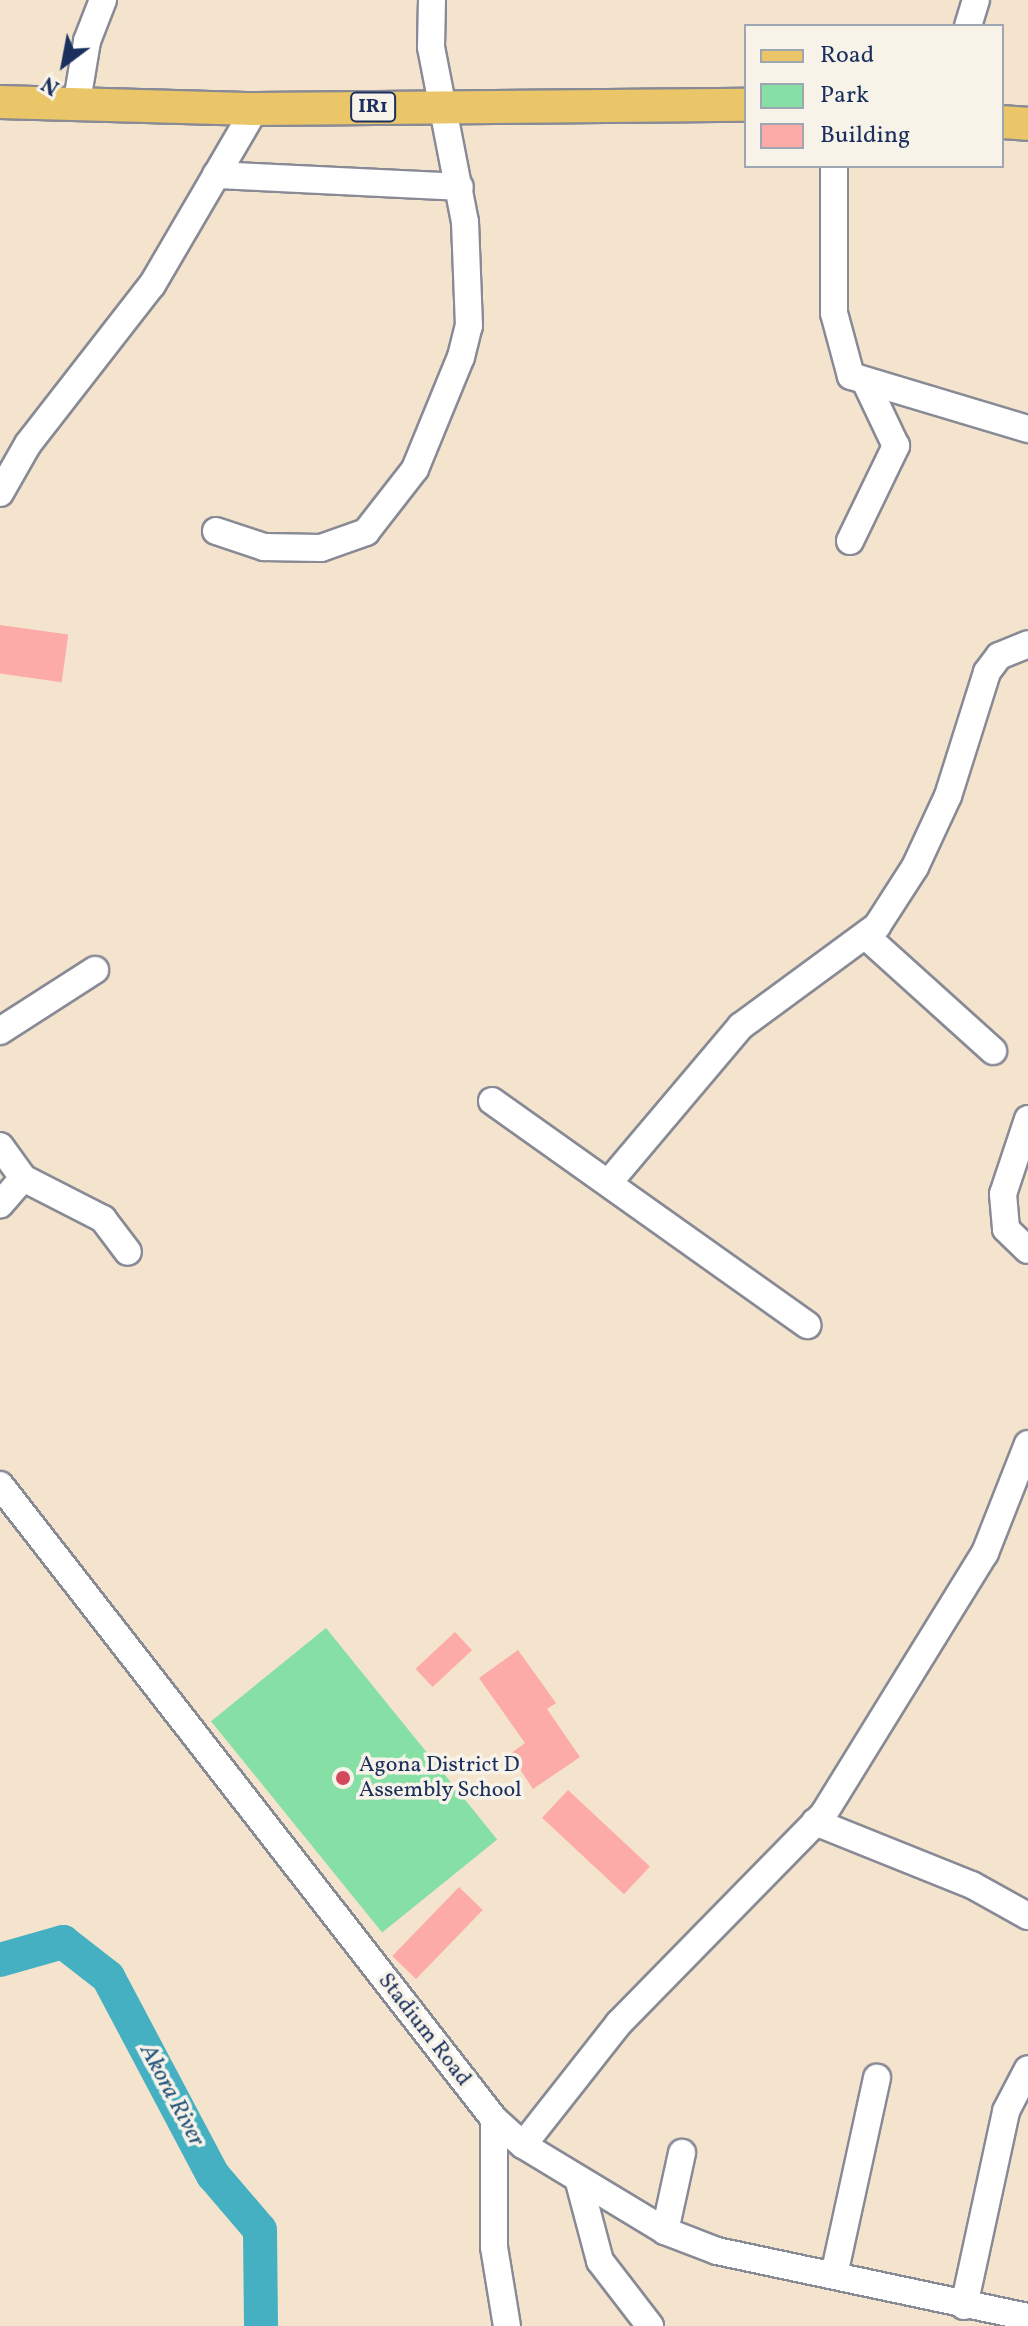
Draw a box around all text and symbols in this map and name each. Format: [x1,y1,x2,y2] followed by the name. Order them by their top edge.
[24,24,104,104] north arrow
[744,24,1004,168] legend
[820,39,874,73] text: Road
[36,67,66,102] text: N
[820,79,869,113] text: Park
[349,91,397,123] road number: IR1
[820,119,910,153] text: Building
[359,1752,522,1804] place label: Agona District D Assembly School
[334,1769,352,1787] marker: Agona District D Assembly School
[372,1968,476,2092] street label: Stadium Road
[132,2040,210,2152] water label: Akora River

